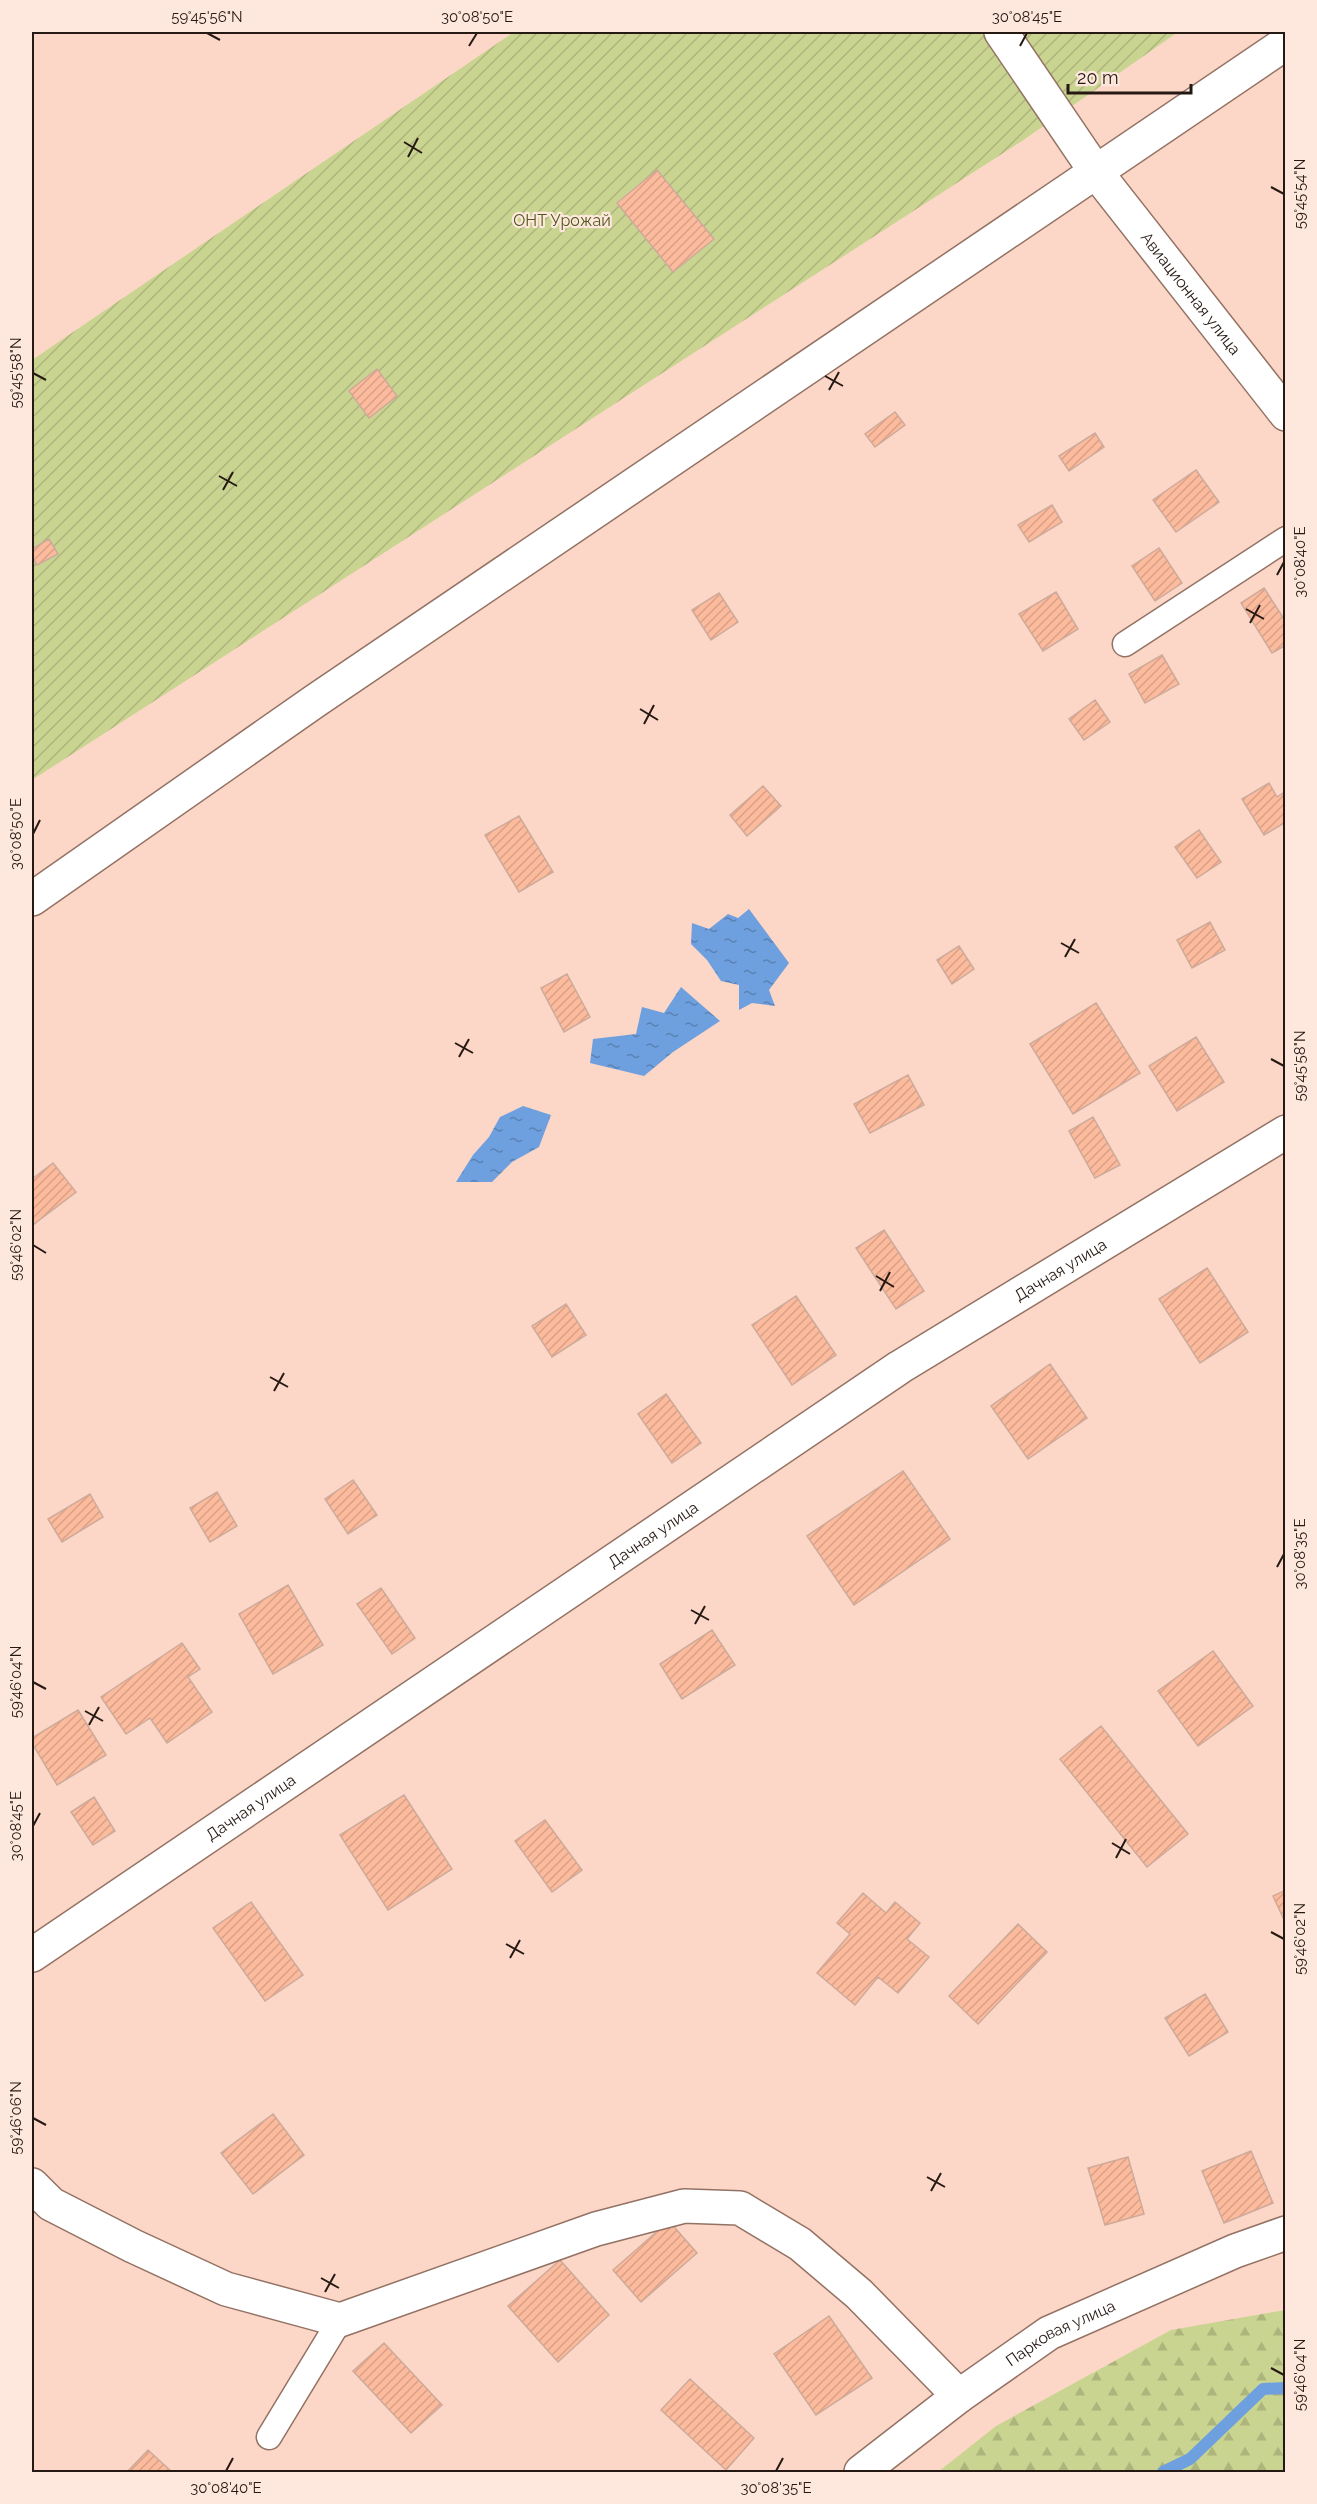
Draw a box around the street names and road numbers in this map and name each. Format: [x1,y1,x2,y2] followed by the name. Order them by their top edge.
[1137,228,1245,359] street label: Авиационная улица
[1011,1235,1110,1305] street label: Дачная улица
[605,1498,702,1572] street label: Дачная улица
[202,1770,299,1844] street label: Дачная улица
[1002,2296,1118,2370] street label: Парковая улица

